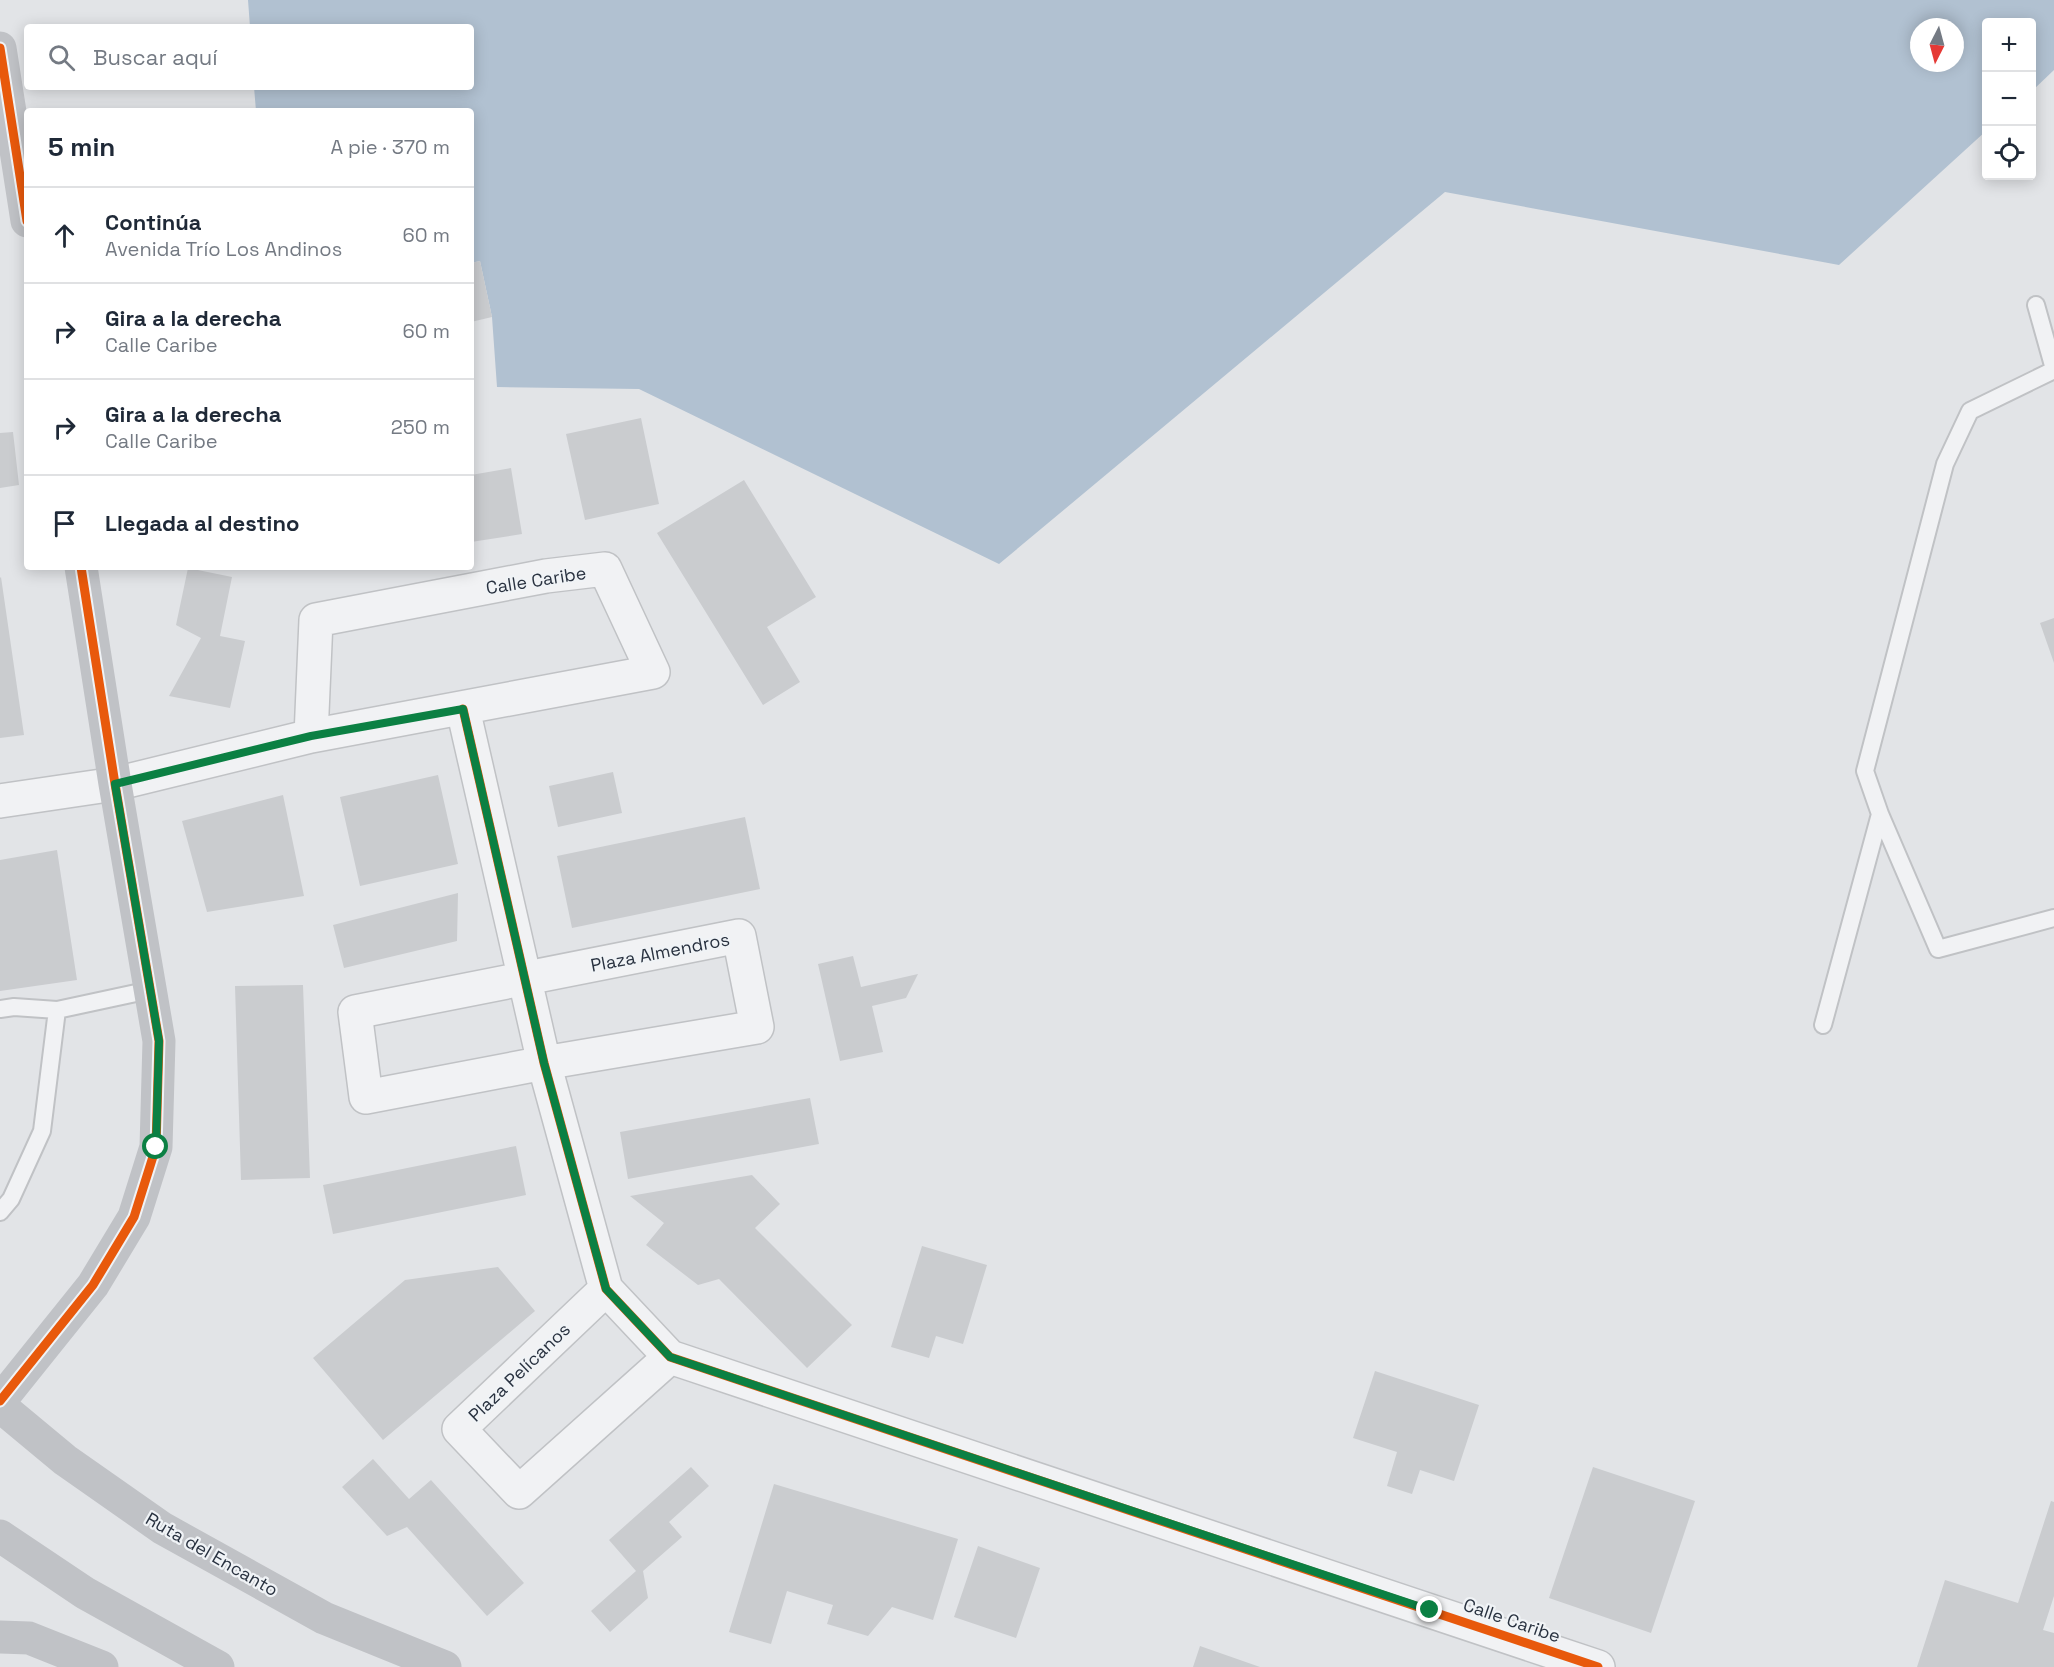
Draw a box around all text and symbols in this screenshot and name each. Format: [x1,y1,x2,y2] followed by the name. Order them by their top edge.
[1910,18,1964,72] north arrow
[1982,18,2036,180] map controls
[1982,18,2036,72] button: +
[24,24,474,90] search box
[45,41,78,74] icon: search
[93,43,218,71] text: Buscar aquí
[1982,72,2036,126] button: −
[1982,126,2036,180] button: locate
[48,130,115,164] text: 5 min
[331,134,450,160] text: A pie · 370 m
[105,208,201,236] text: Continúa
[48,219,81,252] icon: ahead
[403,222,450,248] text: 60 m
[105,236,342,262] text: Avenida Trío Los Andinos
[105,304,282,332] text: Gira a la derecha
[48,315,81,348] icon: right
[403,318,450,344] text: 60 m
[105,332,218,358] text: Calle Caribe
[105,400,282,428] text: Gira a la derecha
[48,411,81,444] icon: right
[391,414,450,440] text: 250 m
[105,428,218,454] text: Calle Caribe
[48,507,81,540] icon: arrive
[105,509,299,537] text: Llegada al destino
[484,561,588,599] street label: Calle Caribe
[588,927,732,977] street label: Plaza Almendros
[142,1133,168,1159] route start
[463,1318,575,1426] street label: Plaza Pelícanos
[142,1507,282,1601] street label: Ruta del Encanto
[1460,1593,1564,1647] street label: Calle Caribe
[1416,1596,1442,1622] route end

